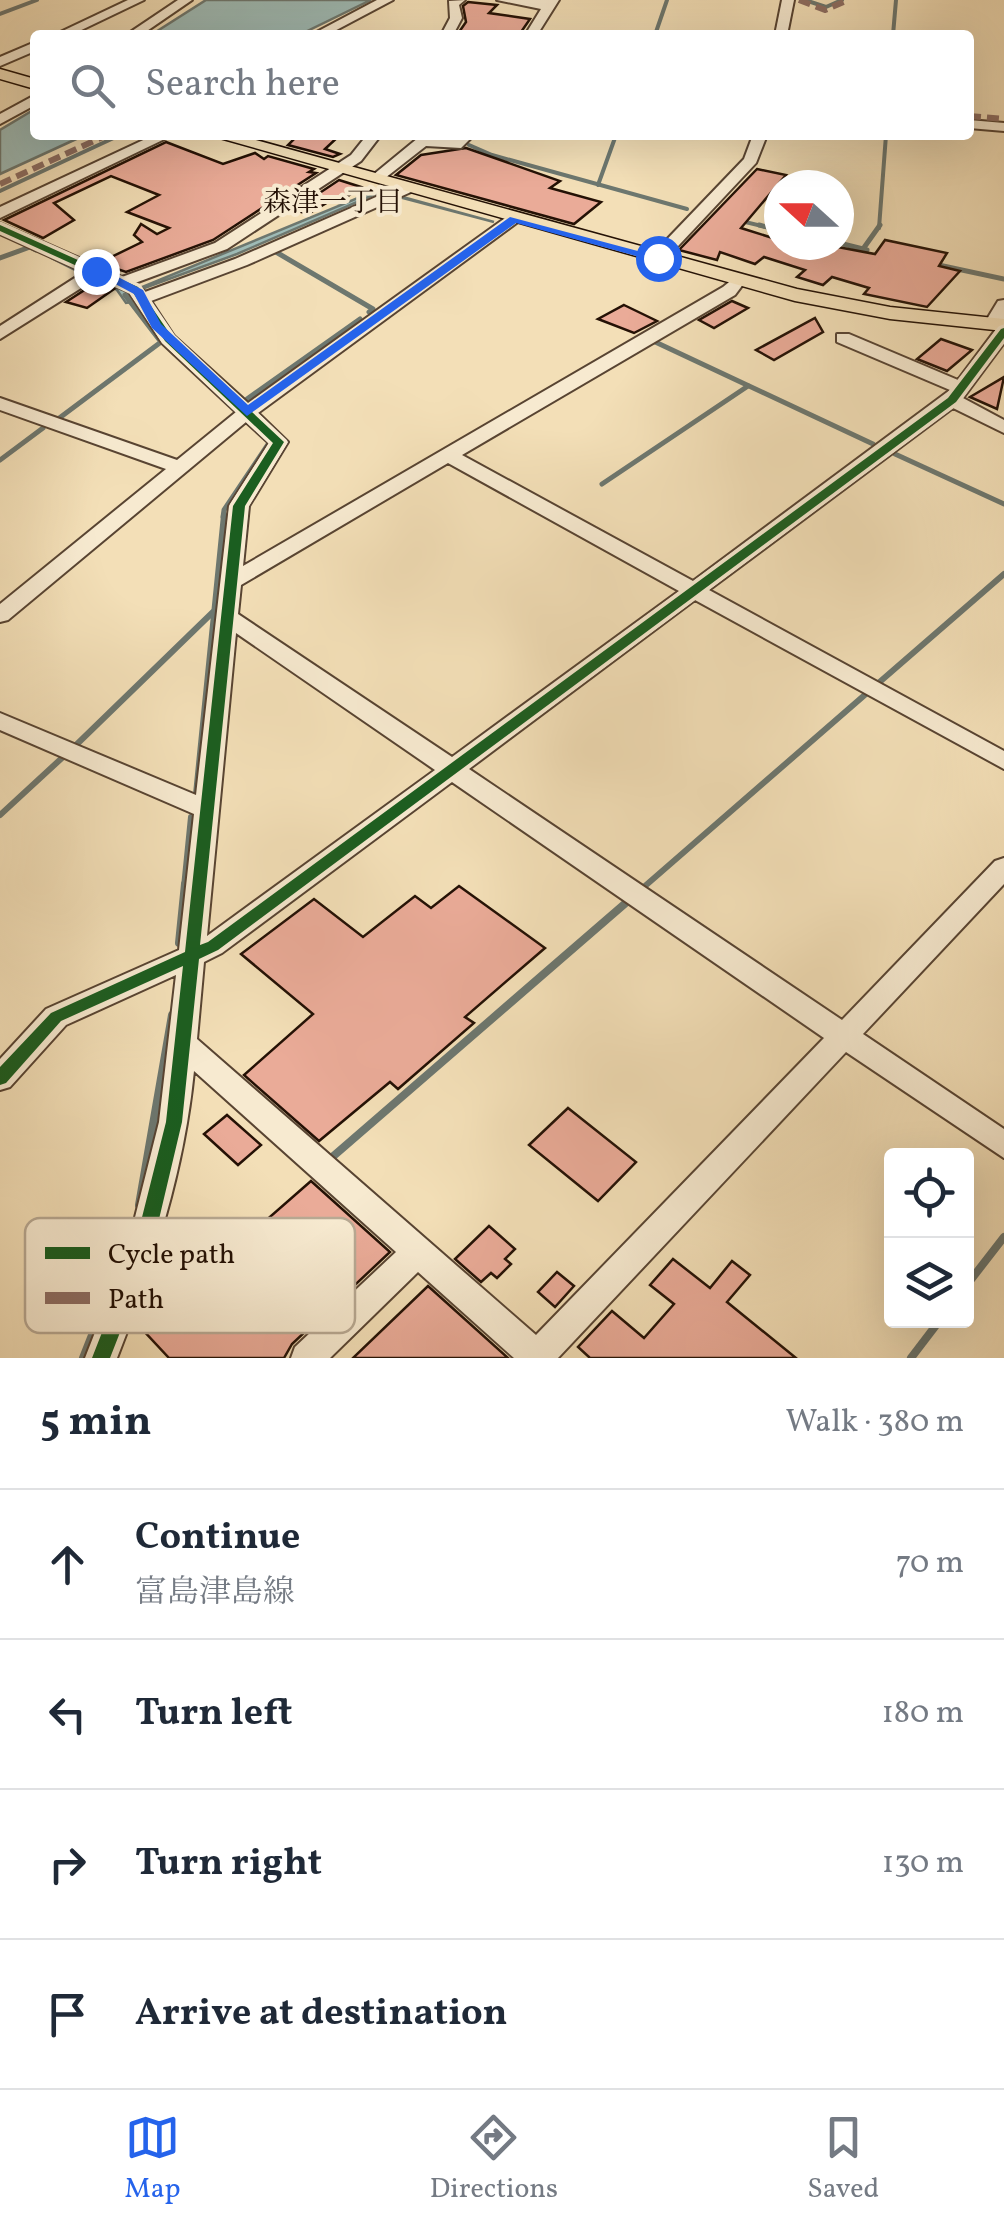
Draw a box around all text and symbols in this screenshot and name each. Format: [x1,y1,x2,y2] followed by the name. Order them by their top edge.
[30,30,974,140] search box
[65,58,120,113] icon: search
[145,59,340,112] text: Search here
[764,170,854,260] north arrow
[263,184,403,223] district label: 森津一丁目
[636,236,682,282] route start
[74,249,120,295] route end
[884,1148,974,1328] map controls
[884,1148,974,1238] button: locate
[25,1218,355,1333] legend
[108,1236,235,1275] text: Cycle path
[884,1238,974,1328] button: layers
[108,1281,164,1320] text: Path
[40,1394,152,1453] text: 5 min
[786,1401,964,1445] text: Walk · 380 m
[135,1512,300,1565] text: Continue
[40,1537,95,1592] icon: ahead
[896,1542,964,1586] text: 70 m
[135,1572,295,1616] text: 富島津島線
[40,1687,95,1742] icon: left
[135,1688,292,1741] text: Turn left
[881,1692,964,1736] text: 180 m
[40,1837,95,1892] icon: right
[135,1838,322,1891] text: Turn right
[882,1842,964,1886] text: 130 m
[40,1987,95,2042] icon: arrive
[135,1988,508,2041] text: Arrive at destination
[125,2110,181,2209] tab: Map
[430,2110,558,2209] tab: Directions
[807,2110,879,2209] tab: Saved

